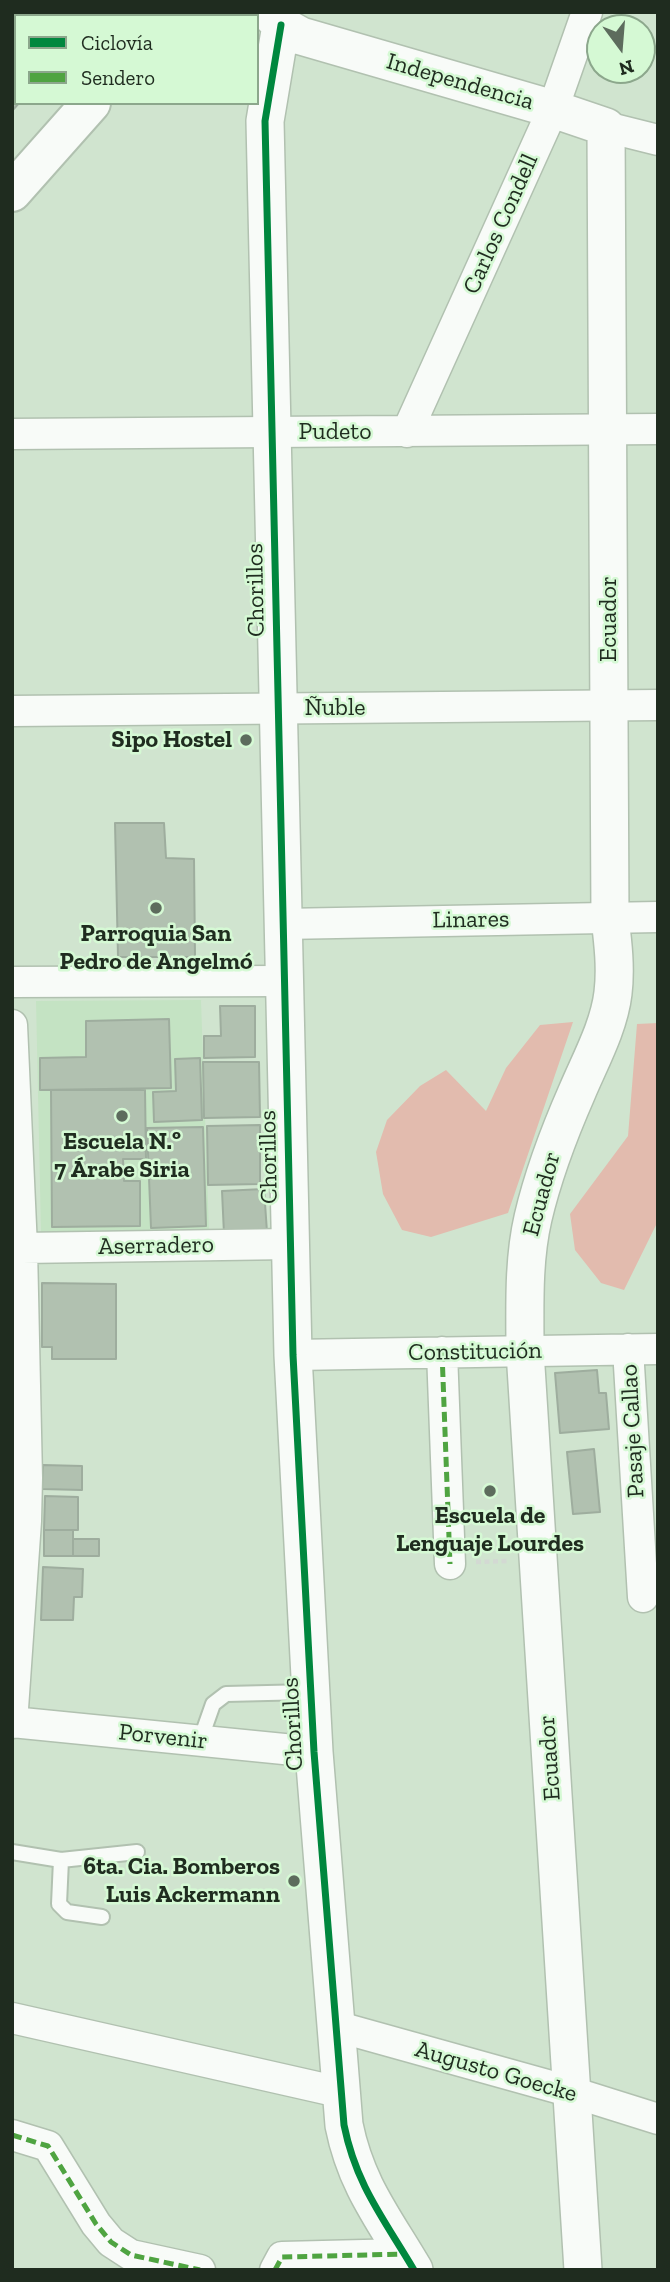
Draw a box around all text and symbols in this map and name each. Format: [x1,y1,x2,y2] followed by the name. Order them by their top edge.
[14,14,259,105] legend
[586,14,656,84] north arrow
[81,30,153,55] text: Ciclovía
[383,47,537,117] street label: Independencia
[616,55,636,81] text: N
[81,65,155,90] text: Sendero
[457,149,545,299] street label: Carlos Condell
[299,418,371,446] street label: Pudeto
[241,543,271,637] street label: Chorillos
[595,576,623,662] street label: Ecuador
[304,694,366,722] street label: Ñuble
[111,726,232,754] place label: Sipo Hostel
[238,732,254,748] marker: Sipo Hostel
[148,900,164,916] marker: Parroquia San Pedro de Angelmó
[432,905,510,935] street label: Linares
[60,920,252,976] place label: Parroquia San Pedro de Angelmó
[114,1108,130,1124] marker: Escuela N.º 7 Árabe Siria
[254,1110,284,1204] street label: Chorillos
[54,1128,190,1184] place label: Escuela N.º 7 Árabe Siria
[517,1149,567,1239] street label: Ecuador
[98,1231,214,1261] street label: Aserradero
[408,1336,542,1368] street label: Constitución
[615,1363,651,1499] street label: Pasaje Callao
[482,1483,498,1499] marker: Escuela de Lenguaje Lourdes
[396,1502,584,1558] place label: Escuela de Lenguaje Lourdes
[276,1676,310,1772] street label: Chorillos
[533,1714,567,1802] street label: Ecuador
[117,1718,209,1756] street label: Porvenir
[83,1853,280,1909] place label: 6ta. Cia. Bomberos Luis Ackermann
[286,1873,302,1889] marker: 6ta. Cia. Bomberos Luis Ackermann
[412,2035,580,2109] street label: Augusto Goecke

